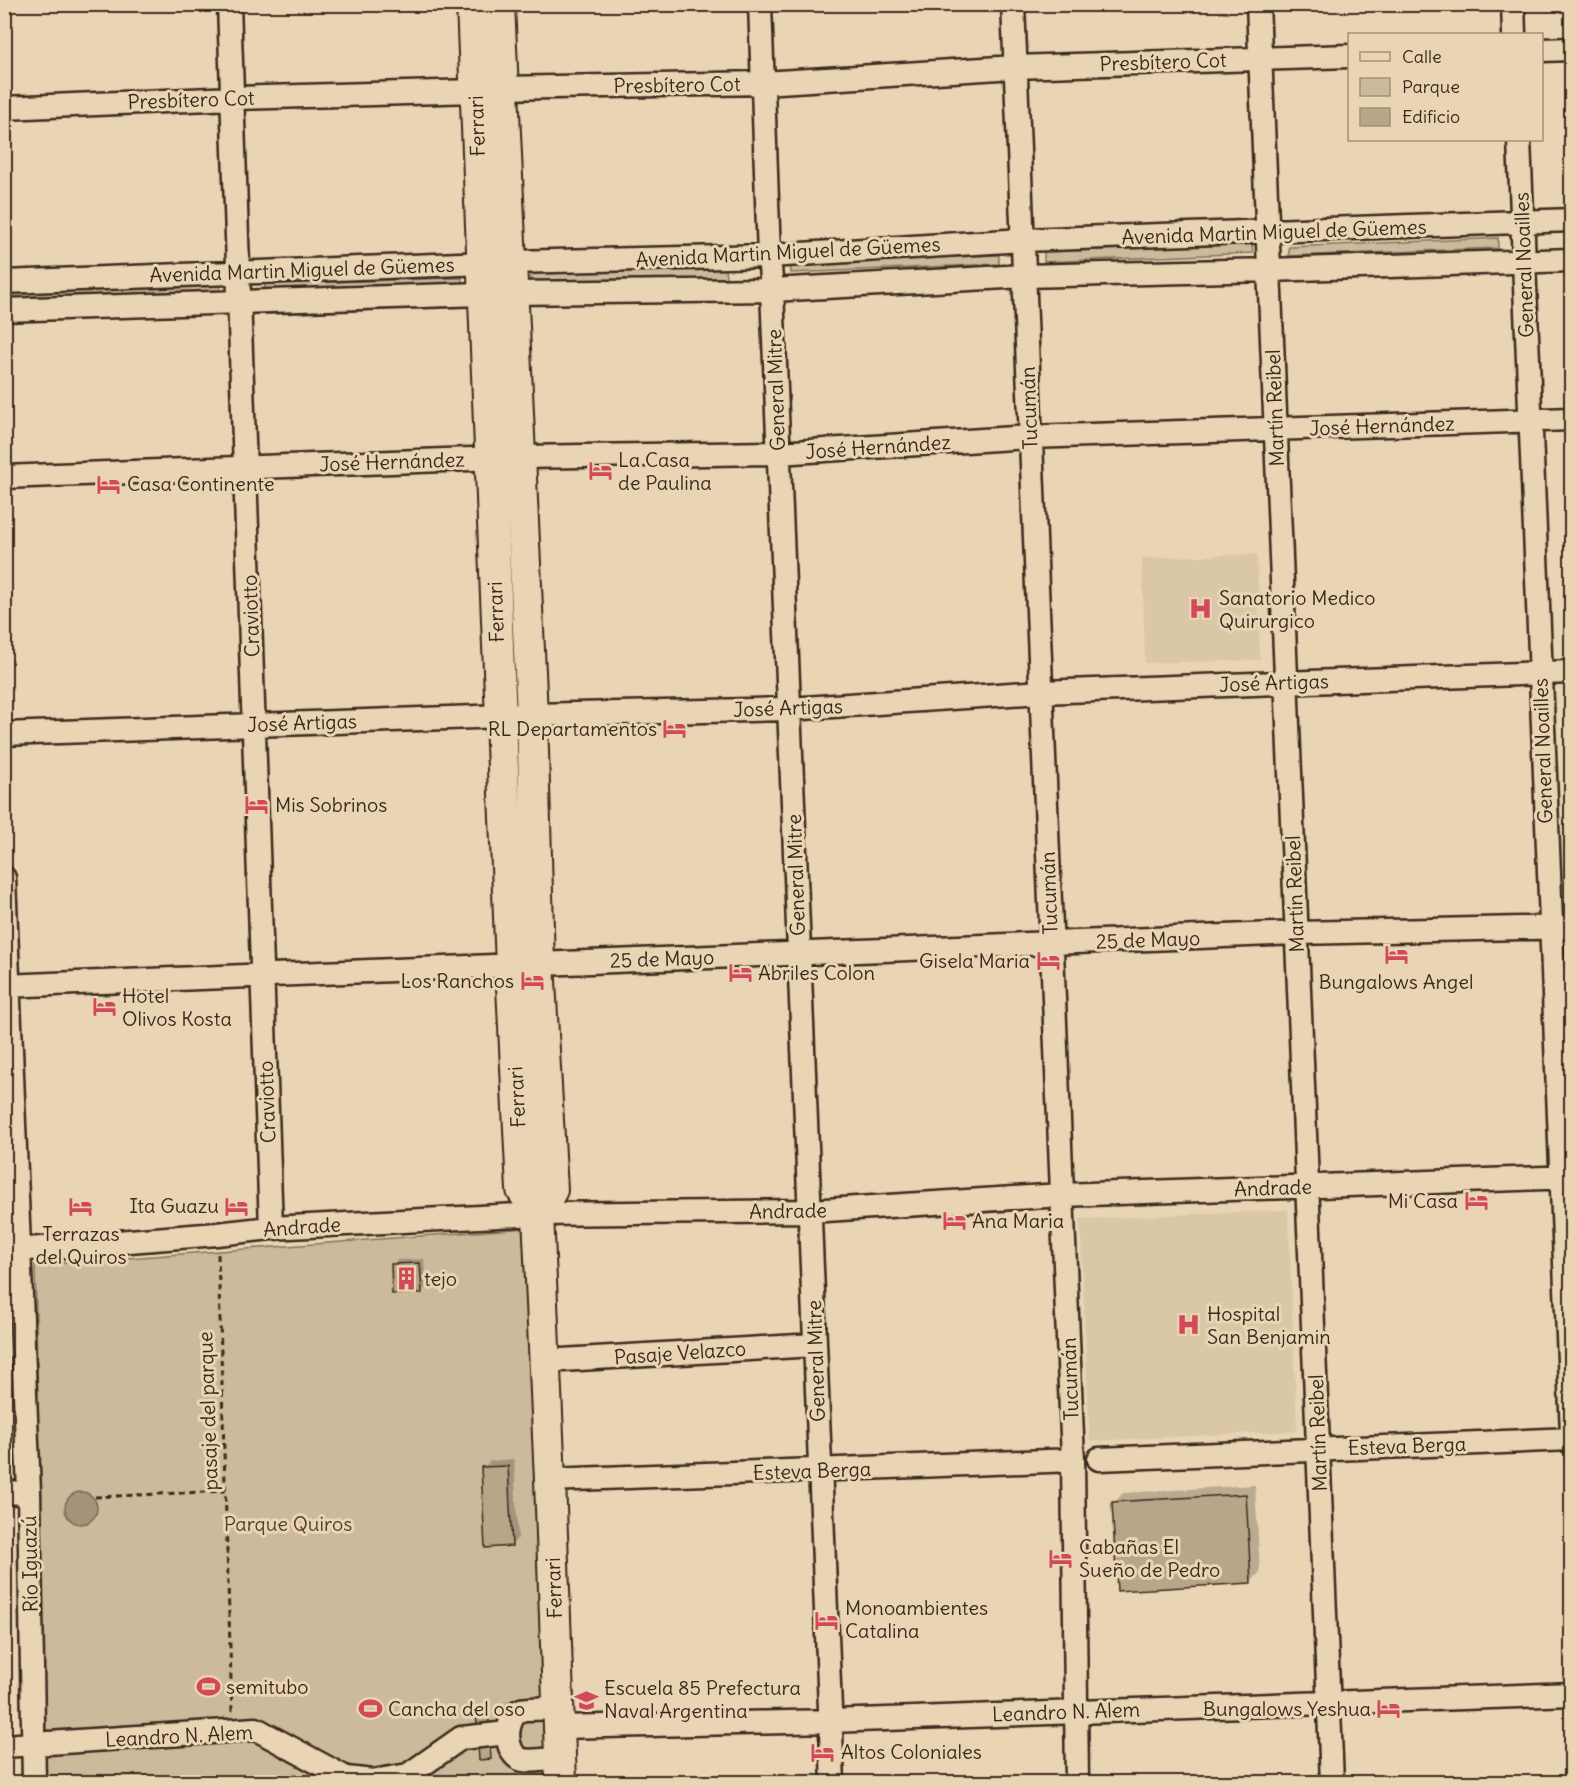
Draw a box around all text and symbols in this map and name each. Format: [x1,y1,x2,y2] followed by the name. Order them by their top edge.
[1348,33,1543,141] legend
[1402,45,1442,68] text: Calle
[1099,47,1227,76] street label: Presbítero Cot
[613,71,741,98] street label: Presbítero Cot
[1402,75,1460,98] text: Parque
[127,85,255,114] street label: Presbítero Cot
[463,95,490,157] street label: Ferrari
[1402,105,1460,128] text: Edificio
[1508,192,1539,338] street label: General Noailles
[1121,214,1427,249] street label: Avenida Martin Miguel de Güemes
[635,231,941,272] street label: Avenida Martin Miguel de Güemes
[149,252,455,287] street label: Avenida Martin Miguel de Güemes
[761,329,790,451] street label: General Mitre
[1260,349,1289,467] street label: Martín Reibel
[1015,366,1042,450] street label: Tucumán
[1309,410,1455,441] street label: José Hernández
[804,429,952,464] street label: José Hernández
[319,446,465,477] street label: José Hernández
[618,447,712,495] place label: La Casa de Paulina
[587,458,613,484] hotel icon: La Casa de Paulina
[96,471,122,497] hotel icon: Casa Continente
[127,471,275,496] place label: Casa Continente
[237,574,264,658] street label: Craviotto
[482,581,509,643] street label: Ferrari
[1219,585,1376,633] place label: Sanatorio Medico Quirurgico
[1188,596,1214,622] hospital icon: Sanatorio Medico Quirurgico
[1219,668,1329,697] street label: José Artigas
[1527,678,1558,824] street label: General Noailles
[733,693,843,722] street label: José Artigas
[247,708,357,737] street label: José Artigas
[488,716,657,741] place label: RL Departamentos
[662,716,688,742] hotel icon: RL Departamentos
[244,792,270,818] hotel icon: Mis Sobrinos
[275,792,387,817] place label: Mis Sobrinos
[781,814,810,936] street label: General Mitre
[1280,835,1309,953] street label: Martín Reibel
[1035,851,1062,935] street label: Tucumán
[1095,925,1201,954] street label: 25 de Mayo
[1383,942,1409,968] hotel icon: Bungalows Angel
[609,944,715,973] street label: 25 de Mayo
[919,948,1030,973] place label: Gisela Maria
[1035,948,1061,974] hotel icon: Gisela Maria
[727,960,753,986] hotel icon: Abriles Colon
[758,960,875,985] place label: Abriles Colon
[401,968,514,993] place label: Los Ranchos
[519,968,545,994] hotel icon: Los Ranchos
[1318,969,1474,994] place label: Bungalows Angel
[122,983,232,1031] place label: Hotel Olivos Kosta
[91,994,117,1020] hotel icon: Hotel Olivos Kosta
[253,1060,280,1144] street label: Craviotto
[502,1066,531,1128] street label: Ferrari
[1234,1174,1312,1201] street label: Andrade
[1388,1188,1458,1213] place label: Mi Casa
[1463,1188,1489,1214] hotel icon: Mi Casa
[68,1193,94,1219] hotel icon: Terrazas del Quiros
[129,1193,219,1218] place label: Ita Guazu
[224,1193,250,1219] hotel icon: Ita Guazu
[749,1197,827,1224] street label: Andrade
[941,1208,967,1234] hotel icon: Ana Maria
[972,1208,1064,1233] place label: Ana Maria
[262,1211,342,1242] street label: Andrade
[35,1221,127,1269] place label: Terrazas del Quiros
[393,1266,419,1292] building icon: tejo
[424,1266,457,1291] place label: tejo
[801,1300,830,1422] street label: General Mitre
[1207,1301,1331,1349] place label: Hospital San Benjamin
[1176,1312,1202,1338] hospital icon: Hospital San Benjamin
[192,1331,223,1491] street label: pasaje del parque
[613,1335,747,1370] street label: Pasaje Velazco
[1056,1337,1083,1421] street label: Tucumán
[1303,1374,1332,1492] street label: Martín Reibel
[1347,1431,1467,1460] street label: Esteva Berga
[752,1456,872,1485] street label: Esteva Berga
[224,1511,352,1536] park label: Parque Quiros
[16,1515,43,1613] street label: Río Iguazú
[1079,1534,1220,1582] place label: Cabañas El Sueño de Pedro
[1048,1546,1074,1572] hotel icon: Cabañas El Sueño de Pedro
[540,1557,567,1619] street label: Ferrari
[845,1595,988,1643] place label: Monoambientes Catalina
[814,1607,840,1633] hotel icon: Monoambientes Catalina
[195,1674,221,1700] sports icon: semitubo
[226,1674,309,1699] place label: semitubo
[604,1675,801,1723] place label: Escuela 85 Prefectura Naval Argentina
[573,1687,599,1713] school or university icon: Escuela 85 Prefectura Naval Argentina
[357,1696,383,1722] sports icon: Cancha del oso
[388,1696,525,1721] place label: Cancha del oso
[992,1696,1140,1727] street label: Leandro N. Alem
[1203,1696,1371,1721] place label: Bungalows Yeshua
[1376,1696,1402,1722] hotel icon: Bungalows Yeshua
[104,1719,254,1752] street label: Leandro N. Alem
[810,1739,836,1765] hotel icon: Altos Coloniales
[841,1739,982,1764] place label: Altos Coloniales

